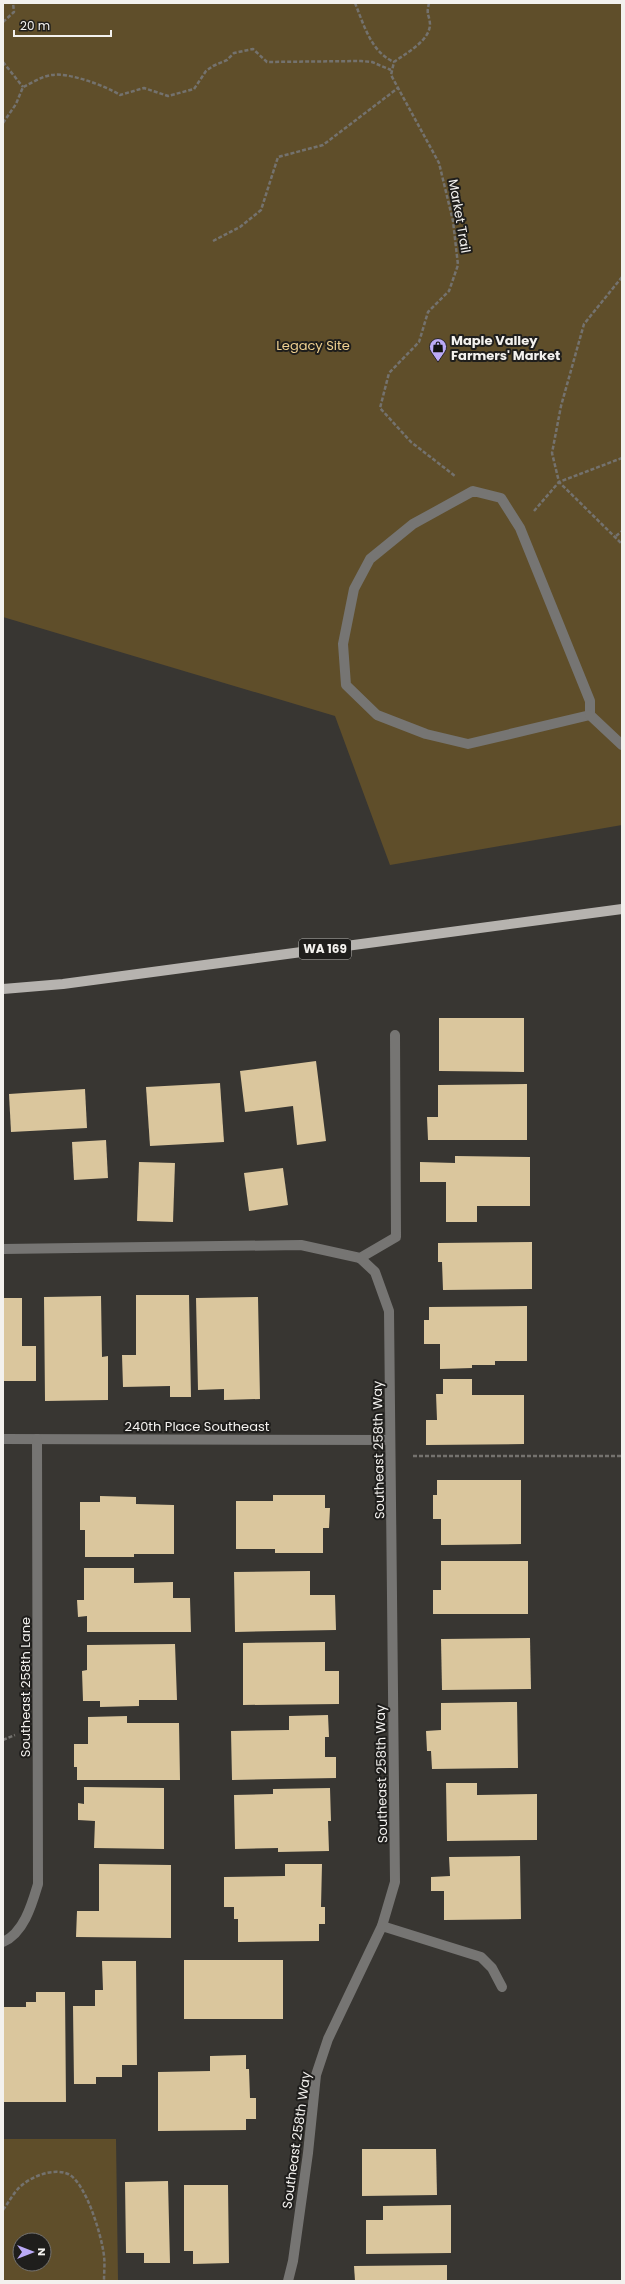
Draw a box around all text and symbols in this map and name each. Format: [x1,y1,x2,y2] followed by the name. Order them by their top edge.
[14,12,111,38] scale bar
[20,17,50,34] text: 20 m
[444,178,475,255] street label: Market Trail
[451,331,560,365] place label: Maple Valley Farmers' Market
[276,336,350,355] park label: Legacy Site
[428,337,448,362] shop icon: Maple Valley Farmers' Market
[299,939,351,959] road number: WA 169
[368,1380,389,1519] street label: Southeast 258th Way
[125,1417,270,1436] street label: 240th Place Southeast
[16,1617,35,1757] street label: Southeast 258th Lane
[371,1704,392,1843] street label: Southeast 258th Way
[277,2070,316,2210] street label: Southeast 258th Way
[12,2232,52,2272] north arrow
[34,2248,50,2256] text: N

